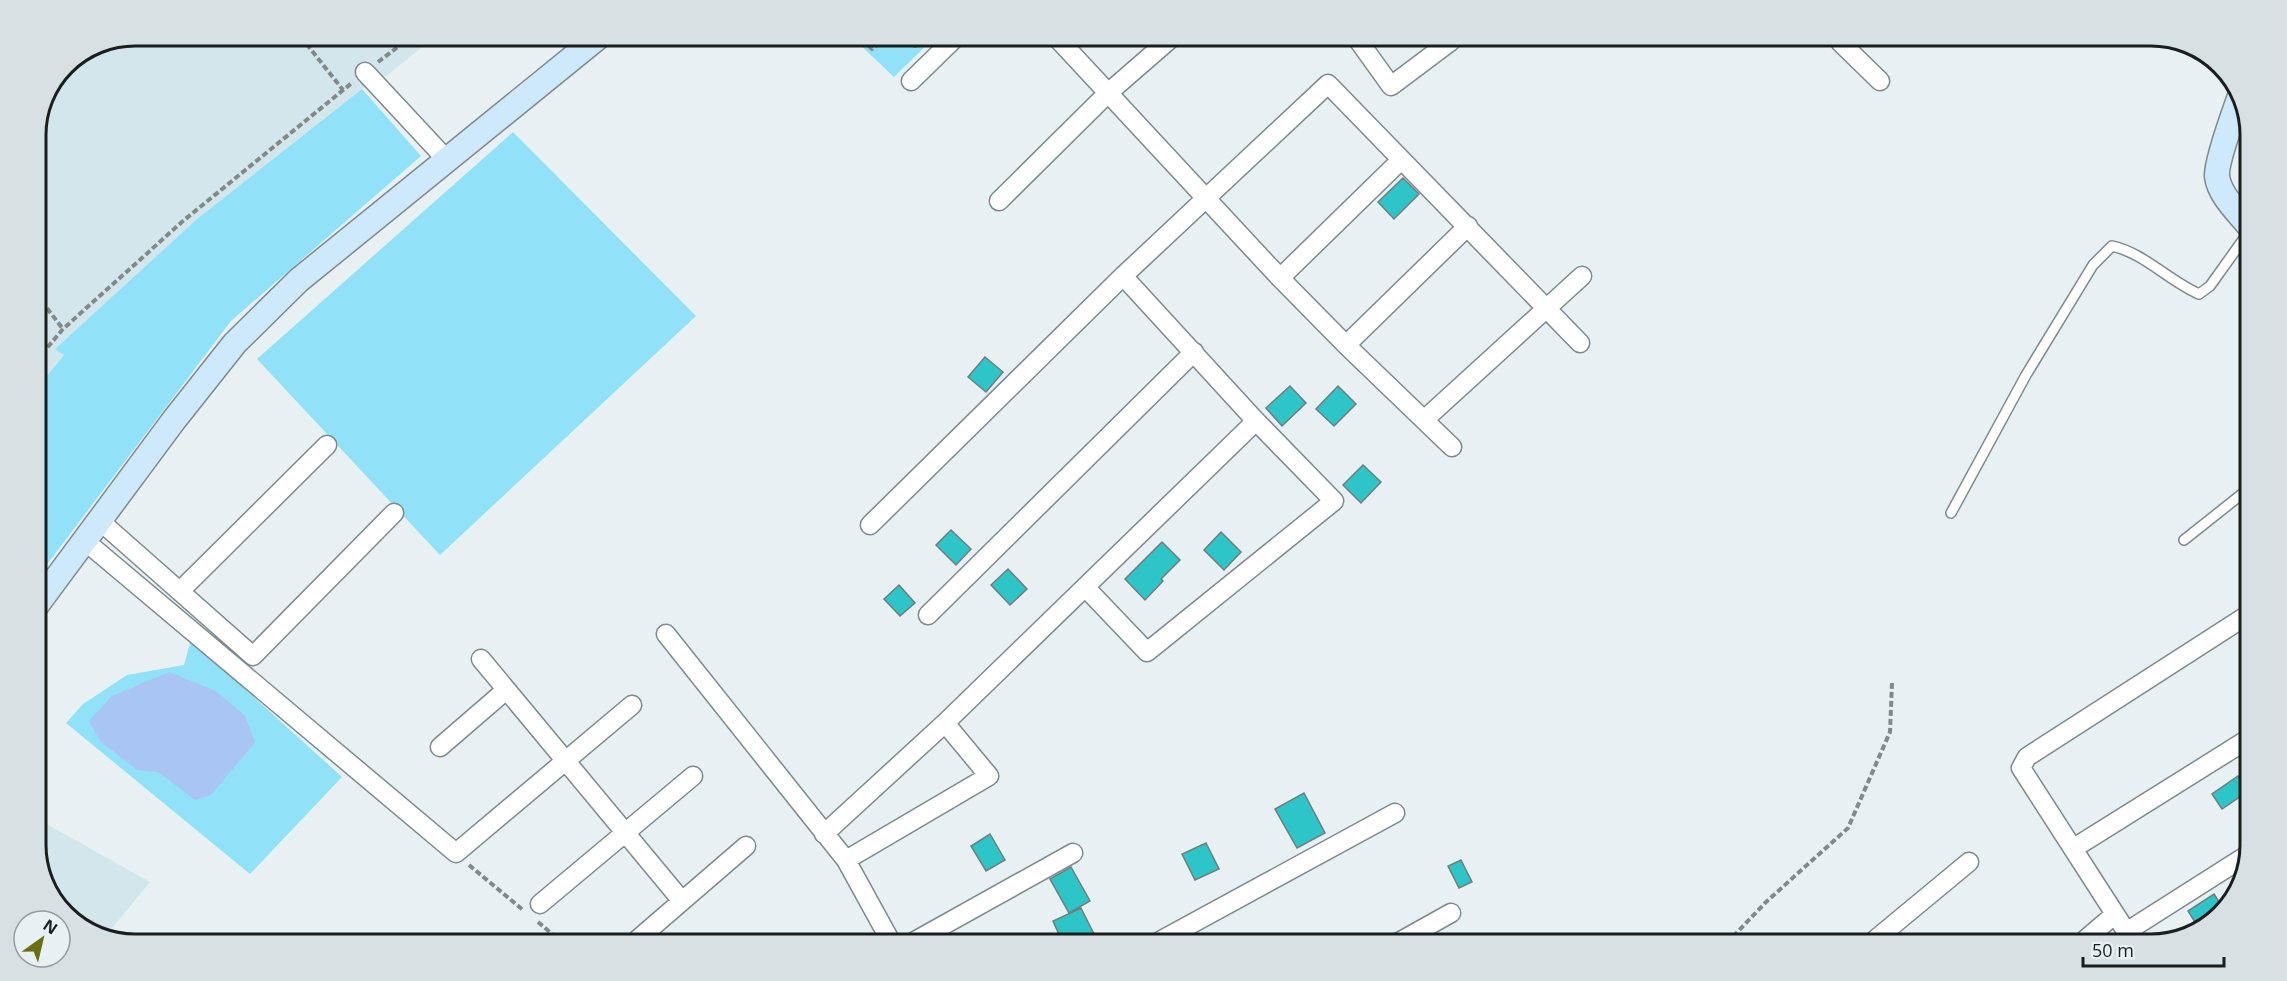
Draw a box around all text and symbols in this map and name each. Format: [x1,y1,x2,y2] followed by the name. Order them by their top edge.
[12,909,72,969] north arrow
[39,914,62,939] text: N
[2083,930,2224,968] scale bar
[2092,938,2134,962] text: 50 m

